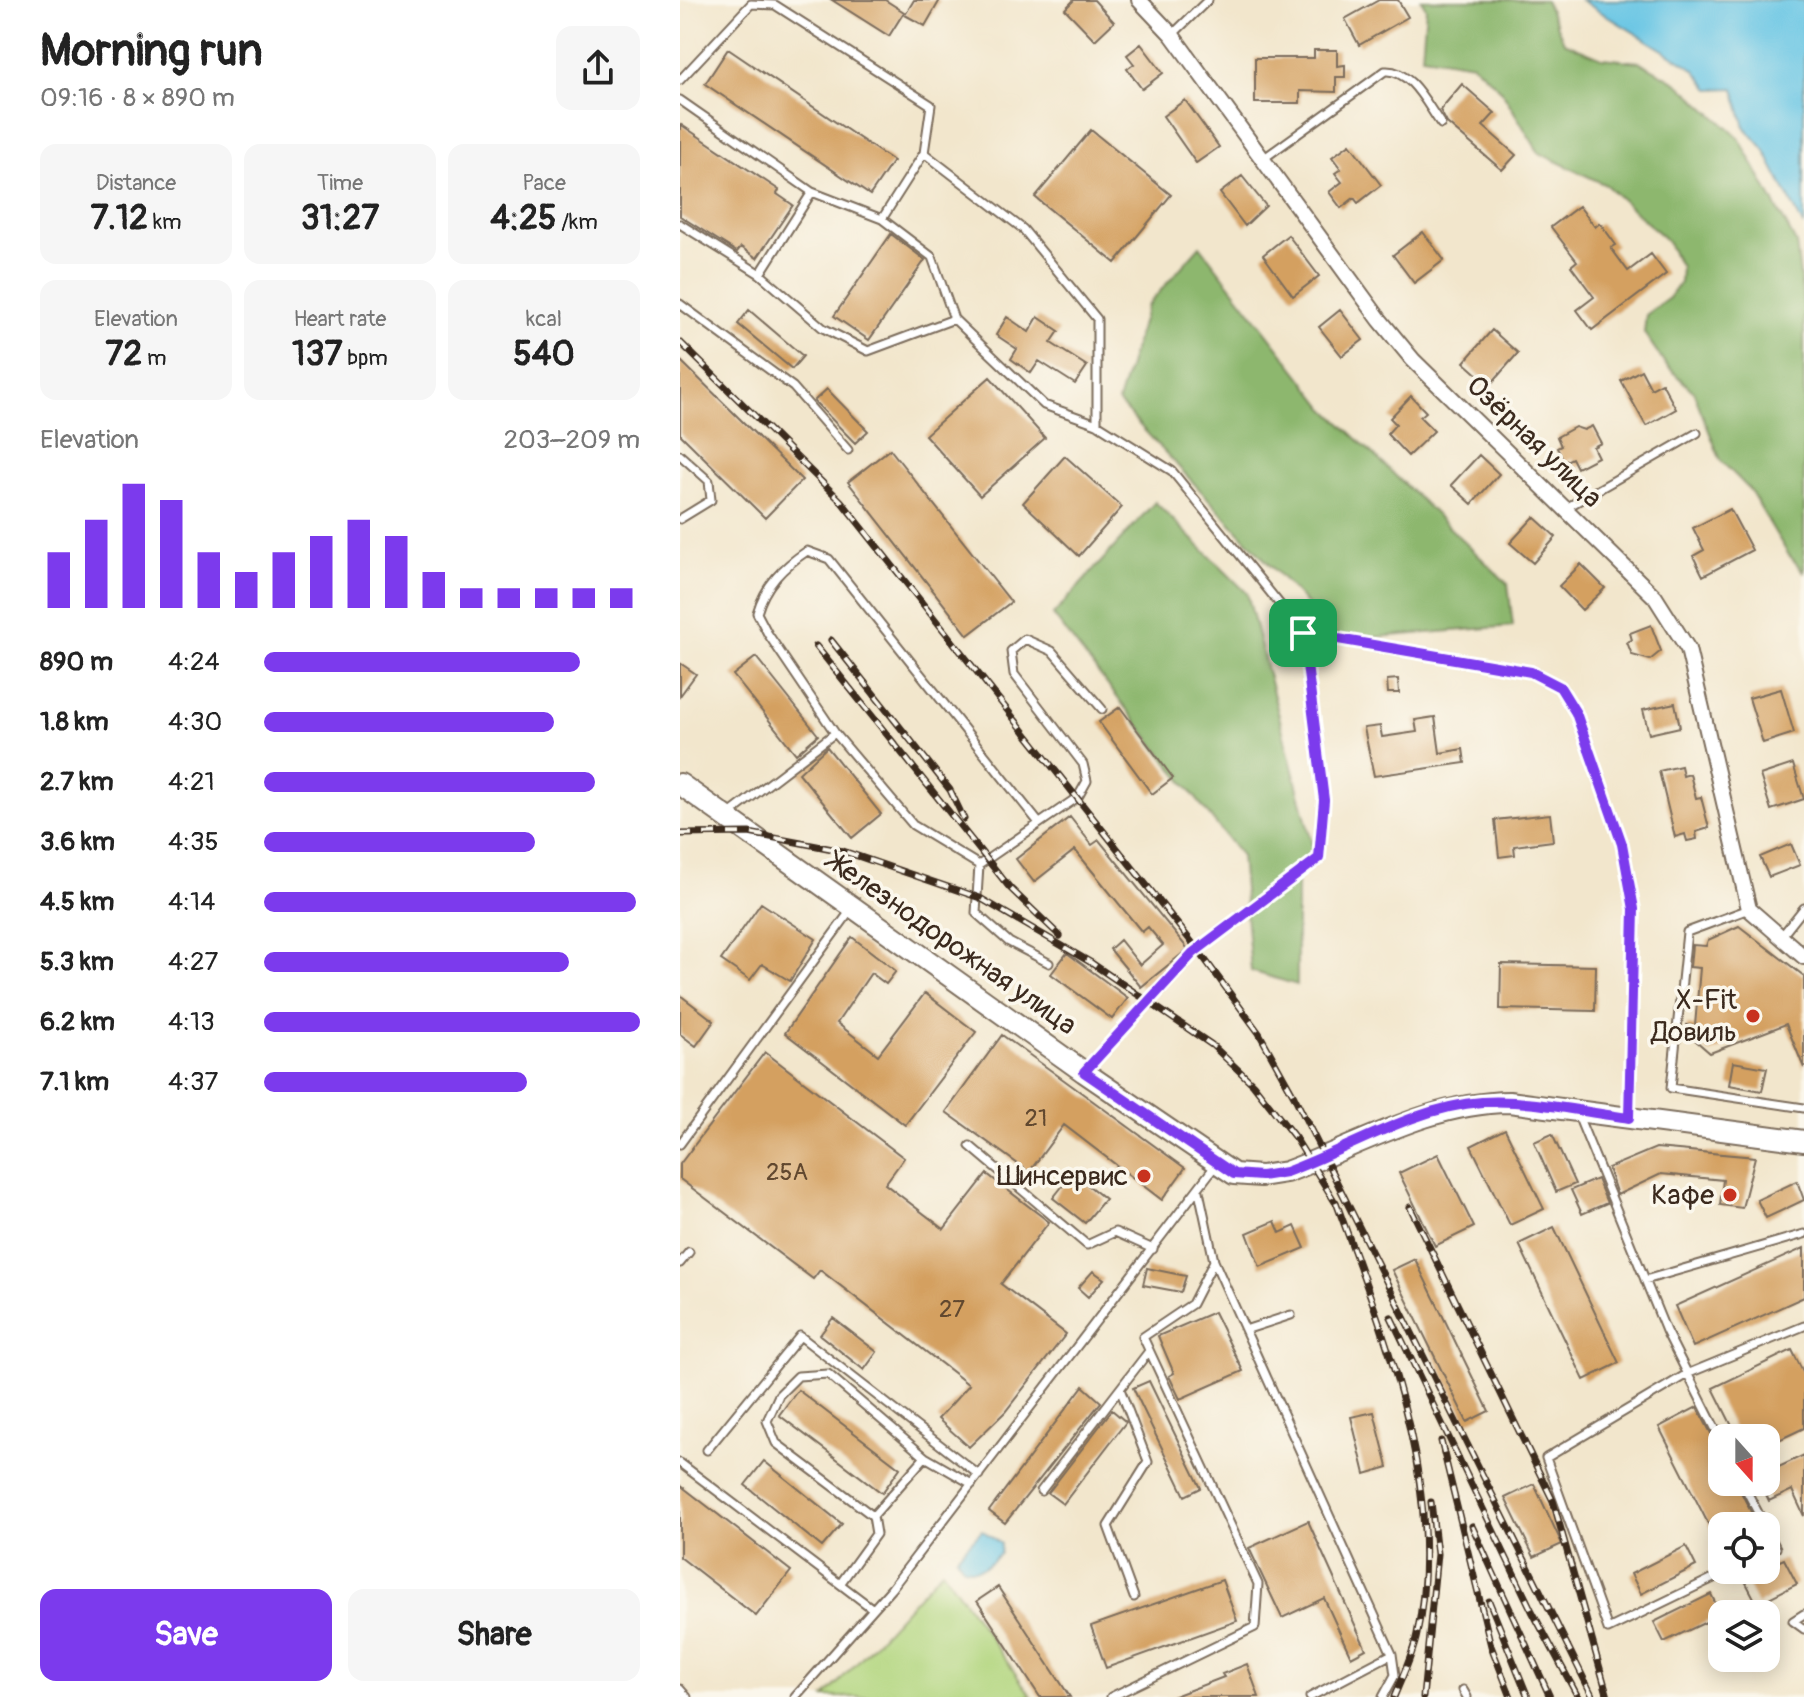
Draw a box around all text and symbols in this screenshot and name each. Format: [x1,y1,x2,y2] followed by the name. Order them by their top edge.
[40,24,263,79] text: Morning run
[556,26,640,110] button: share
[40,82,235,114] text: 09:16 · 8 × 890 m
[96,169,176,197] text: Distance
[317,169,363,197] text: Time
[522,169,566,197] text: Pace
[90,197,148,240] text: 7.12
[301,197,379,240] text: 31:27
[490,197,556,240] text: 4:25
[148,208,182,236] text: km
[556,208,598,236] text: /km
[94,305,178,333] text: Elevation
[294,305,386,333] text: Heart rate
[526,305,562,333] text: kcal
[105,333,142,376] text: 72
[292,333,342,376] text: 137
[513,333,575,376] text: 540
[142,344,167,372] text: m
[342,344,388,372] text: bpm
[1459,368,1609,516] street label: Озёрная улица
[40,424,139,456] text: Elevation
[503,424,640,456] text: 203–209 m
[1269,599,1337,667] pin
[1281,611,1325,655] icon: arrive
[40,646,113,678] text: 890 m
[168,646,220,678] text: 4:24
[40,706,109,738] text: 1.8 km
[168,706,222,738] text: 4:30
[40,766,114,798] text: 2.7 km
[168,766,215,798] text: 4:21
[40,826,115,858] text: 3.6 km
[168,826,219,858] text: 4:35
[818,843,1083,1043] street label: Железнодорожная улица
[40,886,114,918] text: 4.5 km
[168,886,215,918] text: 4:14
[40,946,114,978] text: 5.3 km
[168,946,218,978] text: 4:27
[1650,983,1738,1050] place label: X-Fit Довиль
[40,1006,115,1038] text: 6.2 km
[168,1006,215,1038] text: 4:13
[1744,1007,1762,1025] marker: X-Fit Довиль
[40,1066,109,1098] text: 7.1 km
[168,1066,218,1098] text: 4:37
[1025,1104,1047,1133] house number: 21
[766,1158,808,1187] house number: 25А
[997,1159,1128,1194] place label: Шинсервис
[1135,1167,1153,1185] marker: Шинсервис
[1651,1178,1714,1213] place label: Кафе
[1721,1186,1739,1204] marker: Кафе
[939,1295,965,1324] house number: 27
[1708,1424,1780,1496] north arrow
[1708,1424,1780,1672] map controls
[1708,1512,1780,1584] button: locate
[40,1589,332,1681] button: Save
[348,1589,640,1681] button: Share
[1708,1600,1780,1672] button: layers

